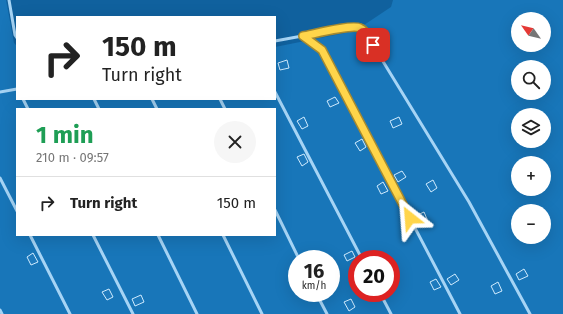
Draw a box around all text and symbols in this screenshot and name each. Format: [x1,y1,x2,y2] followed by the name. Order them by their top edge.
[511,12,551,52] north arrow
[511,12,551,244] map controls
[356,28,390,62] pin
[102,30,177,63] text: 150 m
[36,32,88,84] icon: right
[362,34,384,56] icon: arrive
[511,60,551,100] button: search
[102,64,182,86] text: Turn right
[511,108,551,148] button: layers
[36,121,94,149] text: 1 min
[214,121,256,163] button: close
[36,150,109,165] text: 210 m · 09:57
[511,156,551,196] button: +
[36,192,58,214] icon: right
[70,194,137,212] text: Turn right
[217,194,256,212] text: 150 m
[389,197,431,239] position arrow
[511,204,551,244] button: −
[348,250,400,302] speed limit sign: 20
[304,259,324,283] text: 16
[302,280,326,292] text: km/h

